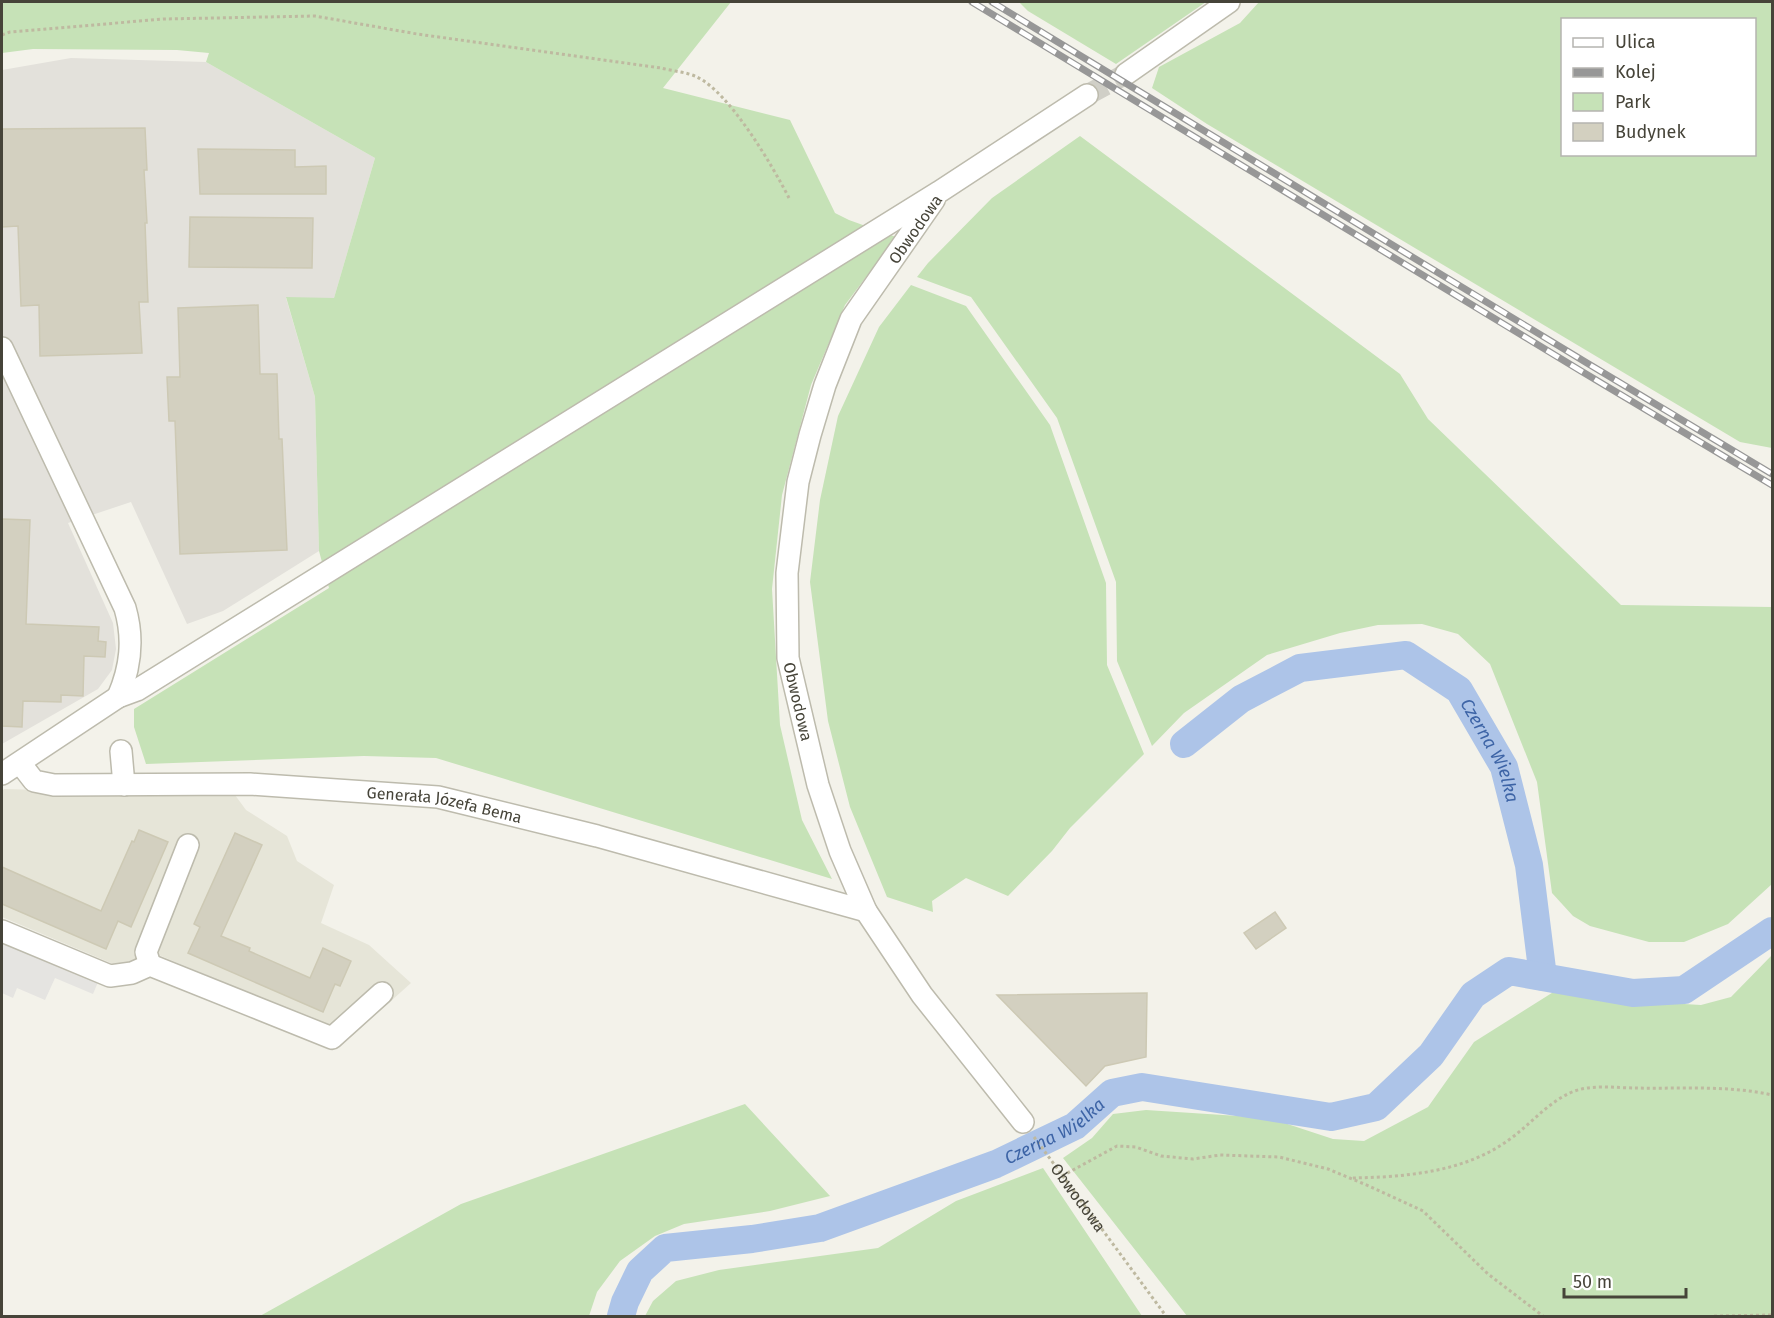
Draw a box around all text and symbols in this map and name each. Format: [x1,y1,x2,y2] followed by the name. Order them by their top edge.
[1561,18,1756,156] legend
[1615,31,1655,53] text: Ulica
[1615,61,1656,83] text: Kolej
[1615,91,1651,113] text: Park
[1615,121,1686,143] text: Budynek
[885,191,946,268] street label: Obwodowa
[779,660,816,743] street label: Obwodowa
[1455,695,1524,805] water label: Czerna Wielka
[366,783,524,827] street label: Generała Józefa Bema
[1001,1094,1110,1169] water label: Czerna Wielka
[1047,1160,1110,1236] street label: Obwodowa
[1564,1261,1686,1299] scale bar
[1573,1271,1612,1293] text: 50 m

